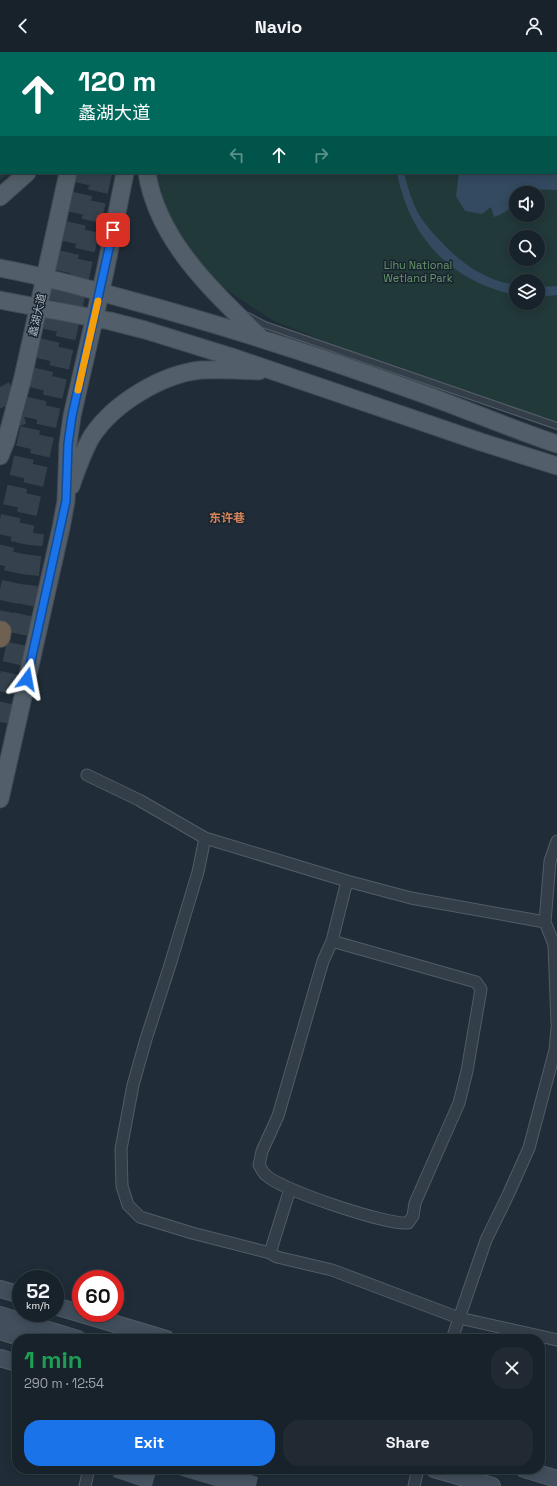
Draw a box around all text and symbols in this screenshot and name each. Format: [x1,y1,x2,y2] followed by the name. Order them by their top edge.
[12,15,34,37] icon: back
[255,15,302,38] text: Navio
[523,15,545,37] icon: person
[78,63,156,99] text: 120 m
[12,68,64,120] icon: ahead
[78,101,150,124] text: 蠡湖大道
[226,144,248,166] icon: left
[268,144,290,166] icon: ahead
[310,144,332,166] icon: right
[509,186,545,310] map controls
[509,186,545,222] button: sound
[96,213,130,247] pin
[102,219,124,241] icon: arrive
[509,230,545,266] button: search
[383,258,453,285] park label: Lihu National Wetland Park
[509,274,545,310] button: layers
[25,292,49,338] street label: 蠡湖大道
[209,510,245,526] district label: 东许巷
[6,658,48,700] position arrow
[72,1270,124,1322] speed limit sign: 60
[26,1278,50,1304] text: 52
[26,1299,50,1312] text: km/h
[24,1344,83,1375] text: 1 min
[491,1347,533,1389] button: close
[24,1375,104,1392] text: 290 m · 12:54
[24,1420,275,1466] button: Exit
[283,1420,533,1466] button: Share

